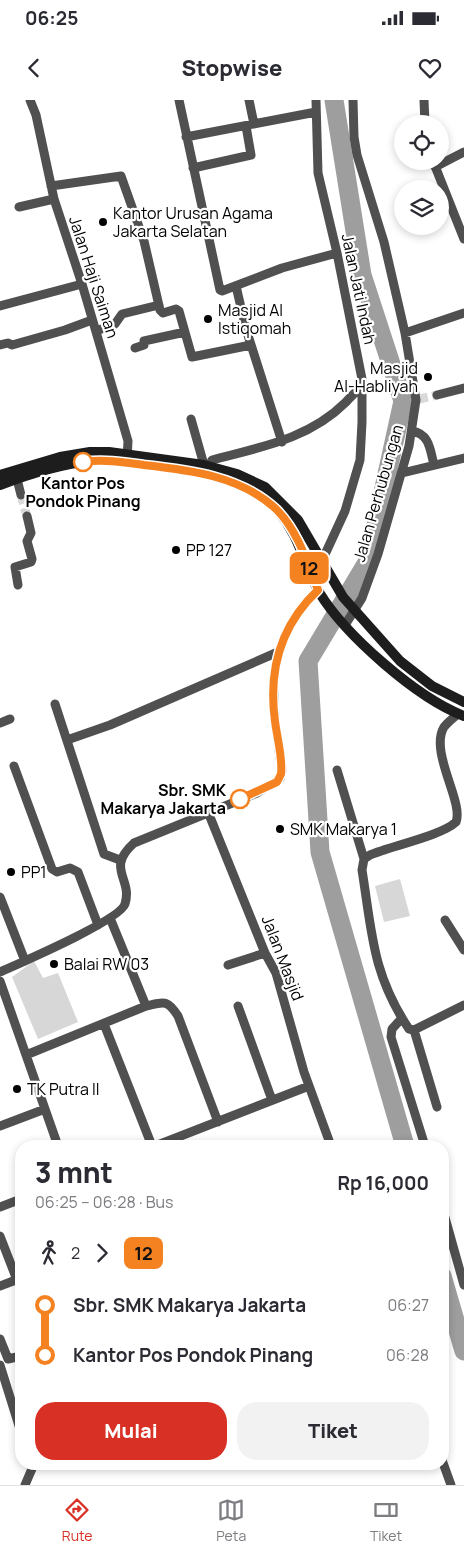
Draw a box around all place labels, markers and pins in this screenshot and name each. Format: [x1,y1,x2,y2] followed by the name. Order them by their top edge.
[113,202,273,242] place label: Kantor Urusan Agama Jakarta Selatan
[97,216,109,228] marker: Kantor Urusan Agama Jakarta Selatan
[218,299,291,339] place label: Masjid Al Istiqomah
[202,313,214,325] marker: Masjid Al Istiqomah
[334,357,418,397] place label: Masjid Al-Habliyah
[422,371,434,383] marker: Masjid Al-Habliyah
[73,452,93,472] marker: Kantor Pos Pondok Pinang
[25,472,141,512] place label: Kantor Pos Pondok Pinang
[186,539,232,561] place label: PP 127
[170,544,182,556] marker: PP 127
[101,779,227,819] place label: Sbr. SMK Makarya Jakarta
[230,789,250,809] marker: Sbr. SMK Makarya Jakarta
[290,818,397,840] place label: SMK Makarya 1
[274,823,286,835] marker: SMK Makarya 1
[21,861,47,883] place label: PP1
[5,866,17,878] marker: PP1
[64,953,149,975] place label: Balai RW 03
[48,958,60,970] marker: Balai RW 03
[27,1078,100,1100] place label: TK Putra II
[11,1083,23,1095] marker: TK Putra II

